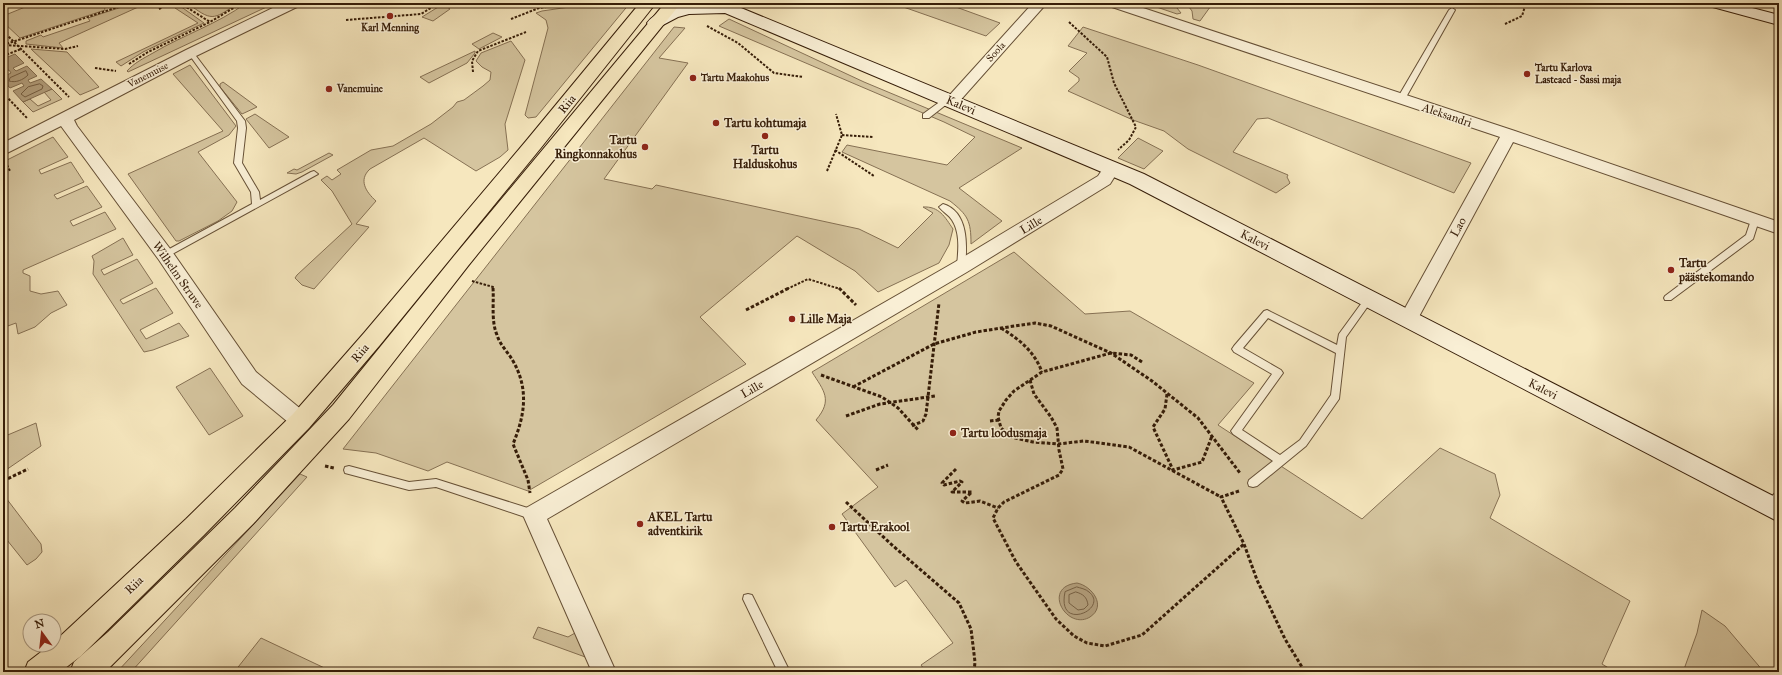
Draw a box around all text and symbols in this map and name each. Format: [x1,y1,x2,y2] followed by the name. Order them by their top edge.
[385,11,395,21] marker: Karl Menning
[361,22,419,34] place label: Karl Menning
[984,39,1009,65] street label: Soola
[125,60,170,91] street label: Vanemuise
[1534,62,1622,87] place label: Tartu Karlova Lasteaed - Sassi maja
[1522,69,1532,79] marker: Tartu Karlova Lasteaed - Sassi maja
[700,72,769,84] place label: Tartu Maakohus
[688,73,698,83] marker: Tartu Maakohus
[336,83,384,95] place label: Vanemuine
[324,84,334,94] marker: Vanemuine
[555,91,579,116] street label: Riia
[944,93,979,118] street label: Kalevi
[1419,100,1474,130] street label: Aleksandri
[723,116,807,131] place label: Tartu kohtumaja
[711,118,721,128] marker: Tartu kohtumaja
[760,131,770,141] marker: Tartu Halduskohus
[555,133,638,162] place label: Tartu Ringkonnakohus
[640,142,650,152] marker: Tartu Ringkonnakohus
[733,143,798,171] place label: Tartu Halduskohus
[1017,213,1045,237] street label: Lille
[1447,215,1469,239] street label: Lao
[1238,227,1273,254] street label: Kalevi
[150,239,206,311] street label: Wilhelm Struve
[1678,256,1754,285] place label: Tartu päästekomando
[1666,265,1676,275] marker: Tartu päästekomando
[800,312,853,327] place label: Lille Maja
[787,314,797,324] marker: Lille Maja
[348,340,372,365] street label: Riia
[1526,376,1561,403] street label: Kalevi
[738,377,766,401] street label: Lille
[960,426,1048,441] place label: Tartu loodusmaja
[948,428,958,438] marker: Tartu loodusmaja
[647,510,713,538] place label: AKEL Tartu adventkirik
[635,519,645,529] marker: AKEL Tartu adventkirik
[839,520,910,534] place label: Tartu Erakool
[827,522,837,532] marker: Tartu Erakool
[122,572,147,597] street label: Riia
[22,613,62,653] north arrow
[33,616,46,631] text: N

